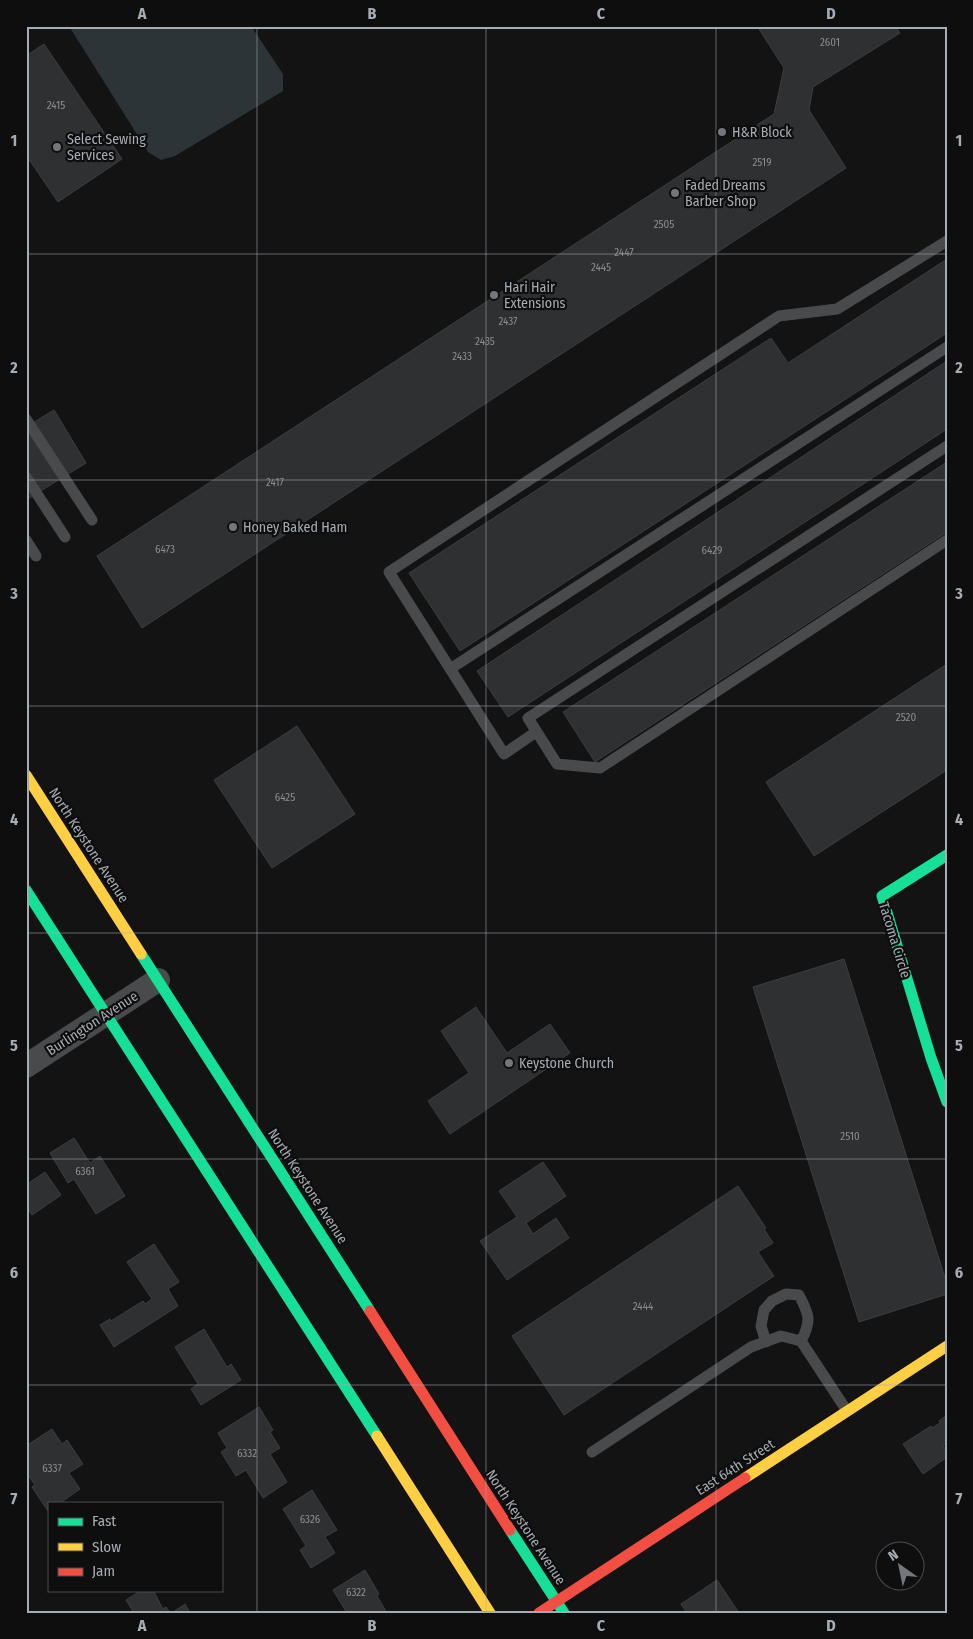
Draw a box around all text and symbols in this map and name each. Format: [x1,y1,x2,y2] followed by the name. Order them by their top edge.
[137,4,147,23] text: A
[368,4,377,23] text: B
[597,4,606,23] text: C
[826,4,836,23] text: D
[820,36,840,49] house number: 2601
[47,99,65,112] house number: 2415
[732,124,792,141] place label: H&R Block
[716,126,728,138] marker: H&R Block
[11,131,17,150] text: 1
[67,131,146,164] place label: Select Sewing Services
[956,131,962,150] text: 1
[51,141,63,153] marker: Select Sewing Services
[753,156,772,169] house number: 2519
[685,177,765,210] place label: Faded Dreams Barber Shop
[669,187,681,199] marker: Faded Dreams Barber Shop
[654,218,674,231] house number: 2505
[614,246,634,259] house number: 2447
[591,261,611,274] house number: 2445
[504,279,566,312] place label: Hari Hair Extensions
[488,289,500,301] marker: Hari Hair Extensions
[498,315,518,328] house number: 2437
[475,335,495,348] house number: 2435
[452,350,472,363] house number: 2433
[9,358,18,377] text: 2
[954,358,963,377] text: 2
[266,476,285,489] house number: 2417
[243,519,347,536] place label: Honey Baked Ham
[227,521,239,533] marker: Honey Baked Ham
[155,543,175,556] house number: 6473
[702,544,722,557] house number: 6429
[9,584,18,603] text: 3
[954,584,963,603] text: 3
[896,711,916,724] house number: 2520
[45,785,132,906] street label: North Keystone Avenue
[275,791,295,804] house number: 6425
[10,810,18,829] text: 4
[955,810,963,829] text: 4
[875,900,914,980] street label: Tacoma Circle
[43,988,141,1059] street label: Burlington Avenue
[10,1036,18,1055] text: 5
[955,1036,963,1055] text: 5
[519,1055,614,1072] place label: Keystone Church
[503,1057,515,1069] marker: Keystone Church
[264,1126,351,1247] street label: North Keystone Avenue
[840,1130,860,1143] house number: 2510
[75,1165,95,1178] house number: 6361
[10,1263,18,1282] text: 6
[955,1263,963,1282] text: 6
[633,1300,654,1313] house number: 2444
[693,1435,778,1499] street label: East 64th Street
[237,1447,257,1460] house number: 6332
[42,1462,62,1475] house number: 6337
[482,1467,569,1588] street label: North Keystone Avenue
[11,1489,18,1508] text: 7
[956,1489,963,1508] text: 7
[48,1502,222,1592] legend
[92,1512,116,1530] text: Fast
[300,1513,321,1526] house number: 6326
[92,1538,121,1556] text: Slow
[876,1542,926,1592] north arrow
[885,1546,901,1565] text: N
[92,1562,115,1580] text: Jam
[346,1586,366,1599] house number: 6322
[137,1616,147,1635] text: A
[368,1616,377,1635] text: B
[597,1616,606,1635] text: C
[826,1616,836,1635] text: D

